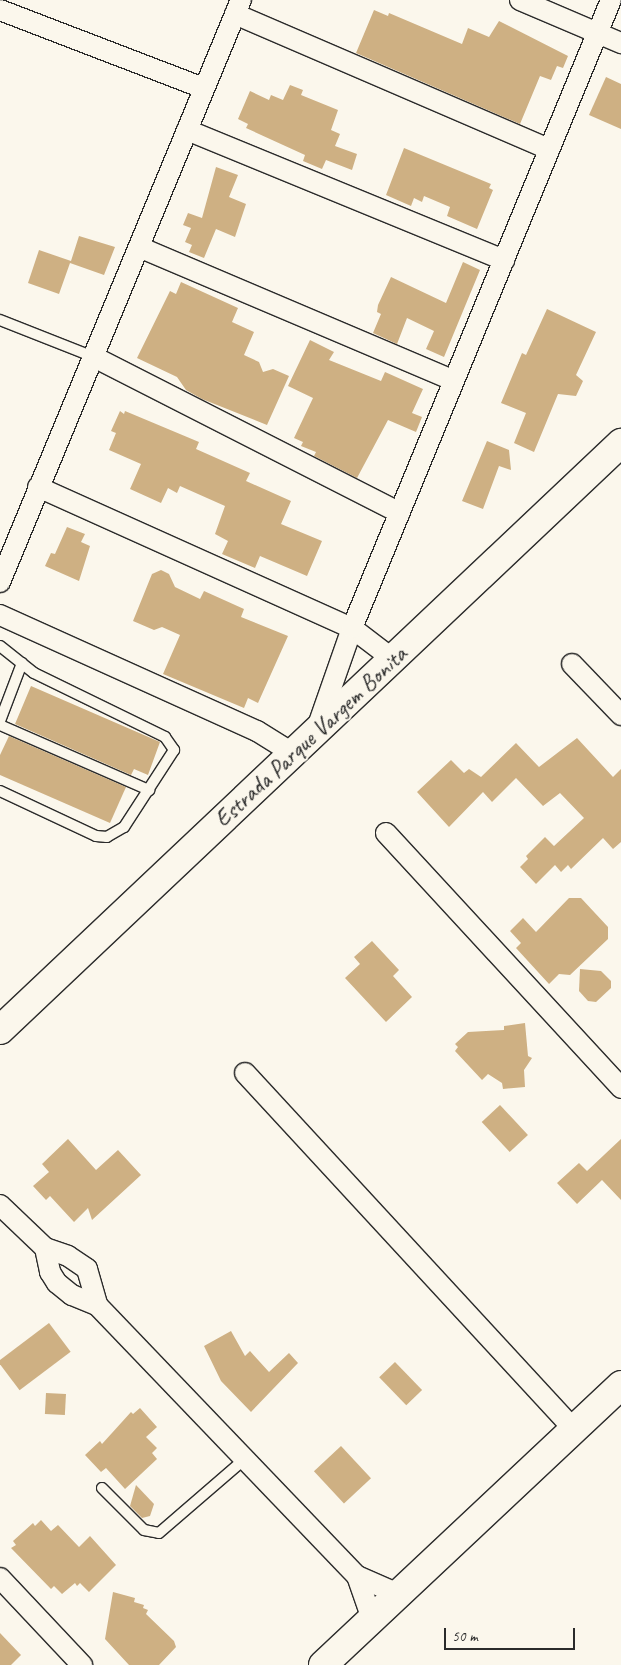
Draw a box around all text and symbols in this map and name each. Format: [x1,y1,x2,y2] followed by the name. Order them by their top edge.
[209,640,413,834] street label: Estrada Parque Vargem Bonita
[446,1618,577,1650] scale bar
[452,1627,478,1646] text: 50 m

